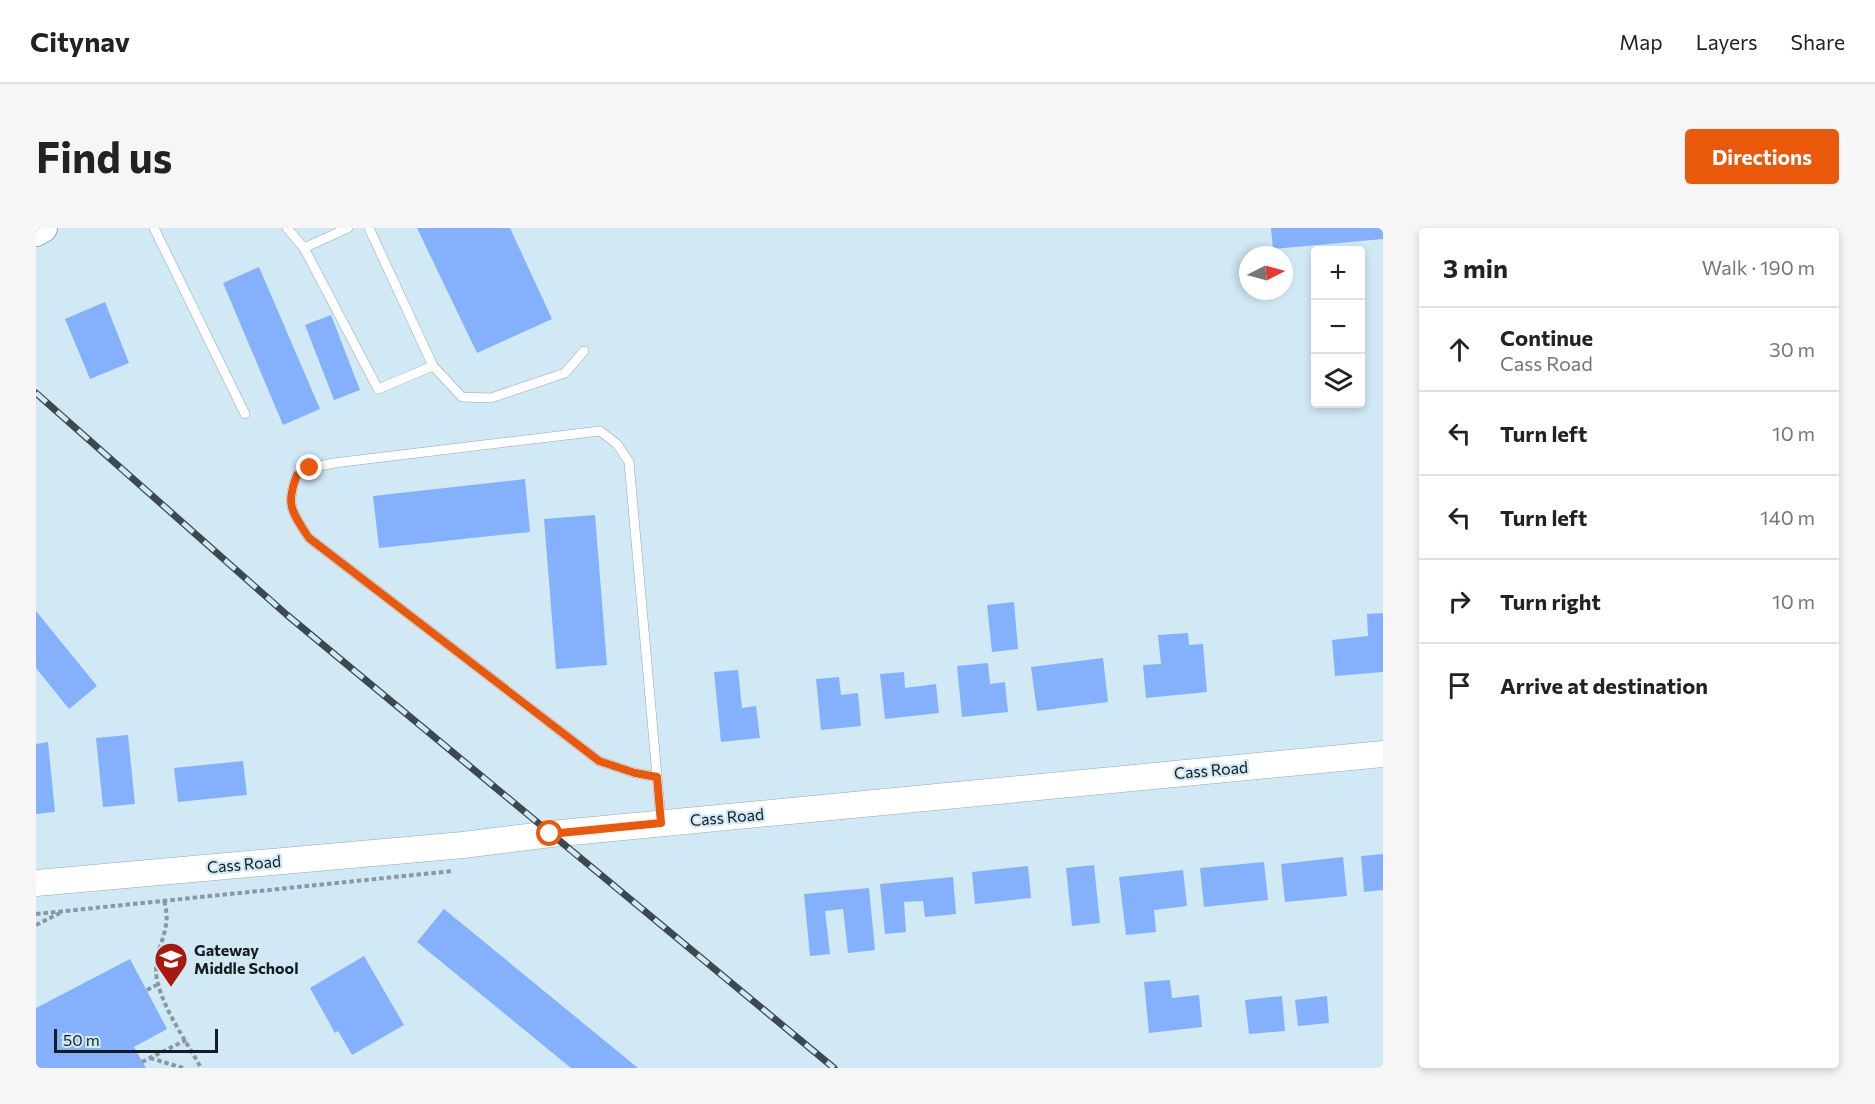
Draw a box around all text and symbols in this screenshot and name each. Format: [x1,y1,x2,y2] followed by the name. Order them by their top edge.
[30,24,130,58] text: Citynav
[1619,29,1663,54] text: Map
[1696,29,1758,54] text: Layers
[1791,29,1845,54] text: Share
[1685,129,1839,184] button: Directions
[36,130,172,182] text: Find us
[1239,246,1293,300] north arrow
[1311,246,1365,408] map controls
[1311,246,1365,300] button: +
[1443,252,1508,283] text: 3 min
[1702,255,1815,279] text: Walk · 190 m
[1311,300,1365,354] button: −
[1500,324,1593,351] text: Continue
[1443,333,1476,366] icon: ahead
[1769,337,1815,361] text: 30 m
[1500,351,1593,375] text: Cass Road
[1311,354,1365,408] button: layers
[1443,417,1476,450] icon: left
[1500,420,1587,447] text: Turn left
[1772,421,1815,445] text: 10 m
[296,454,322,480] route end
[1443,501,1476,534] icon: left
[1500,504,1587,531] text: Turn left
[1760,505,1815,529] text: 140 m
[1443,585,1476,618] icon: right
[1500,588,1601,615] text: Turn right
[1772,589,1815,613] text: 10 m
[1443,669,1476,702] icon: arrive
[1500,672,1708,699] text: Arrive at destination
[1173,757,1249,782] street label: Cass Road
[689,804,765,829] street label: Cass Road
[536,820,562,846] route start
[206,851,282,876] street label: Cass Road
[194,940,299,977] place label: Gateway Middle School
[153,941,189,988] school or university icon: Gateway Middle School
[54,1026,218,1054] scale bar
[63,1030,100,1049] text: 50 m

